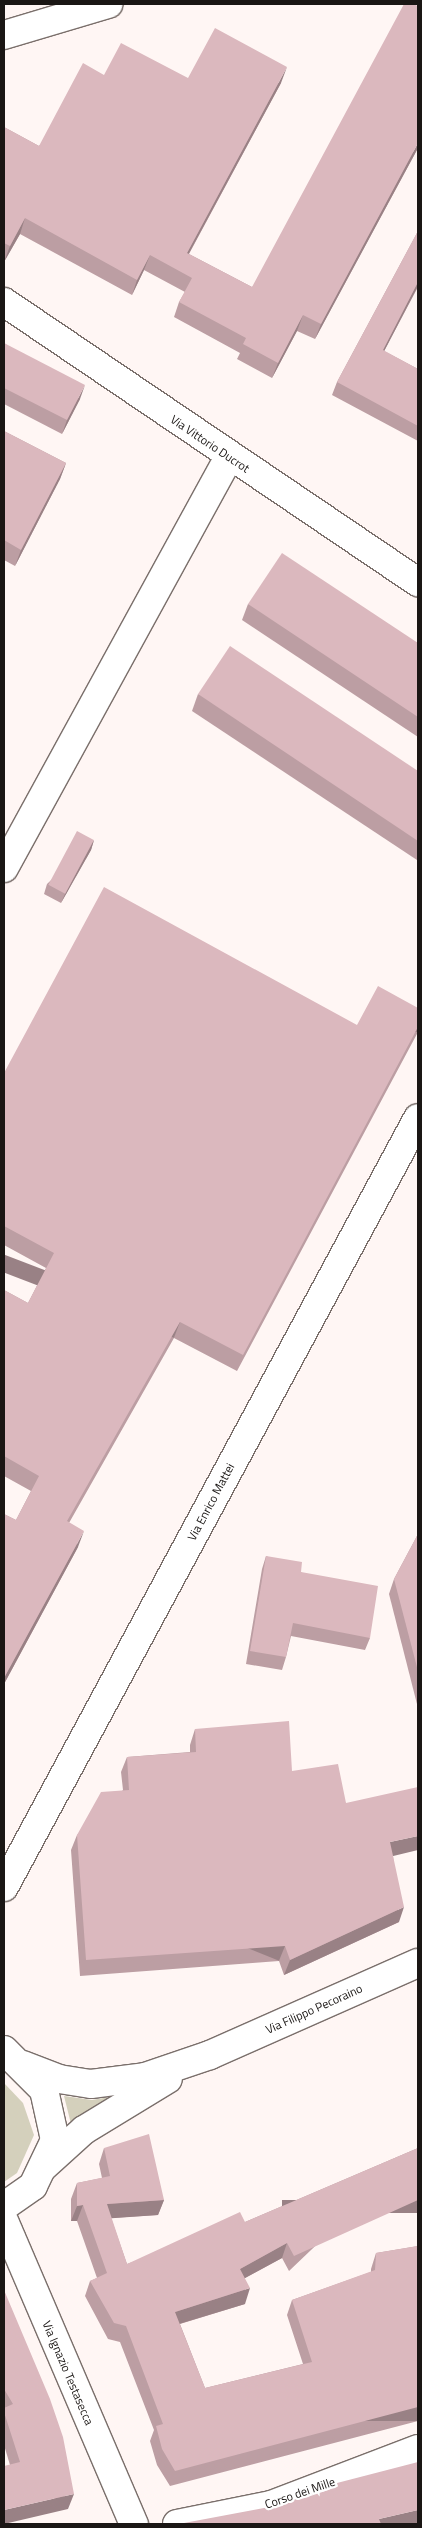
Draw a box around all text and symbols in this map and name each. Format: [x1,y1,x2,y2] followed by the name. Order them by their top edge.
[168,412,252,476] street label: Via Vittorio Ducrot
[185,1461,237,1543] street label: Via Enrico Mattei
[263,1981,365,2037] street label: Via Filippo Pecoraino
[40,2319,96,2427] street label: Via Ignazio Testasecca
[263,2474,337,2512] street label: Corso dei Mille

